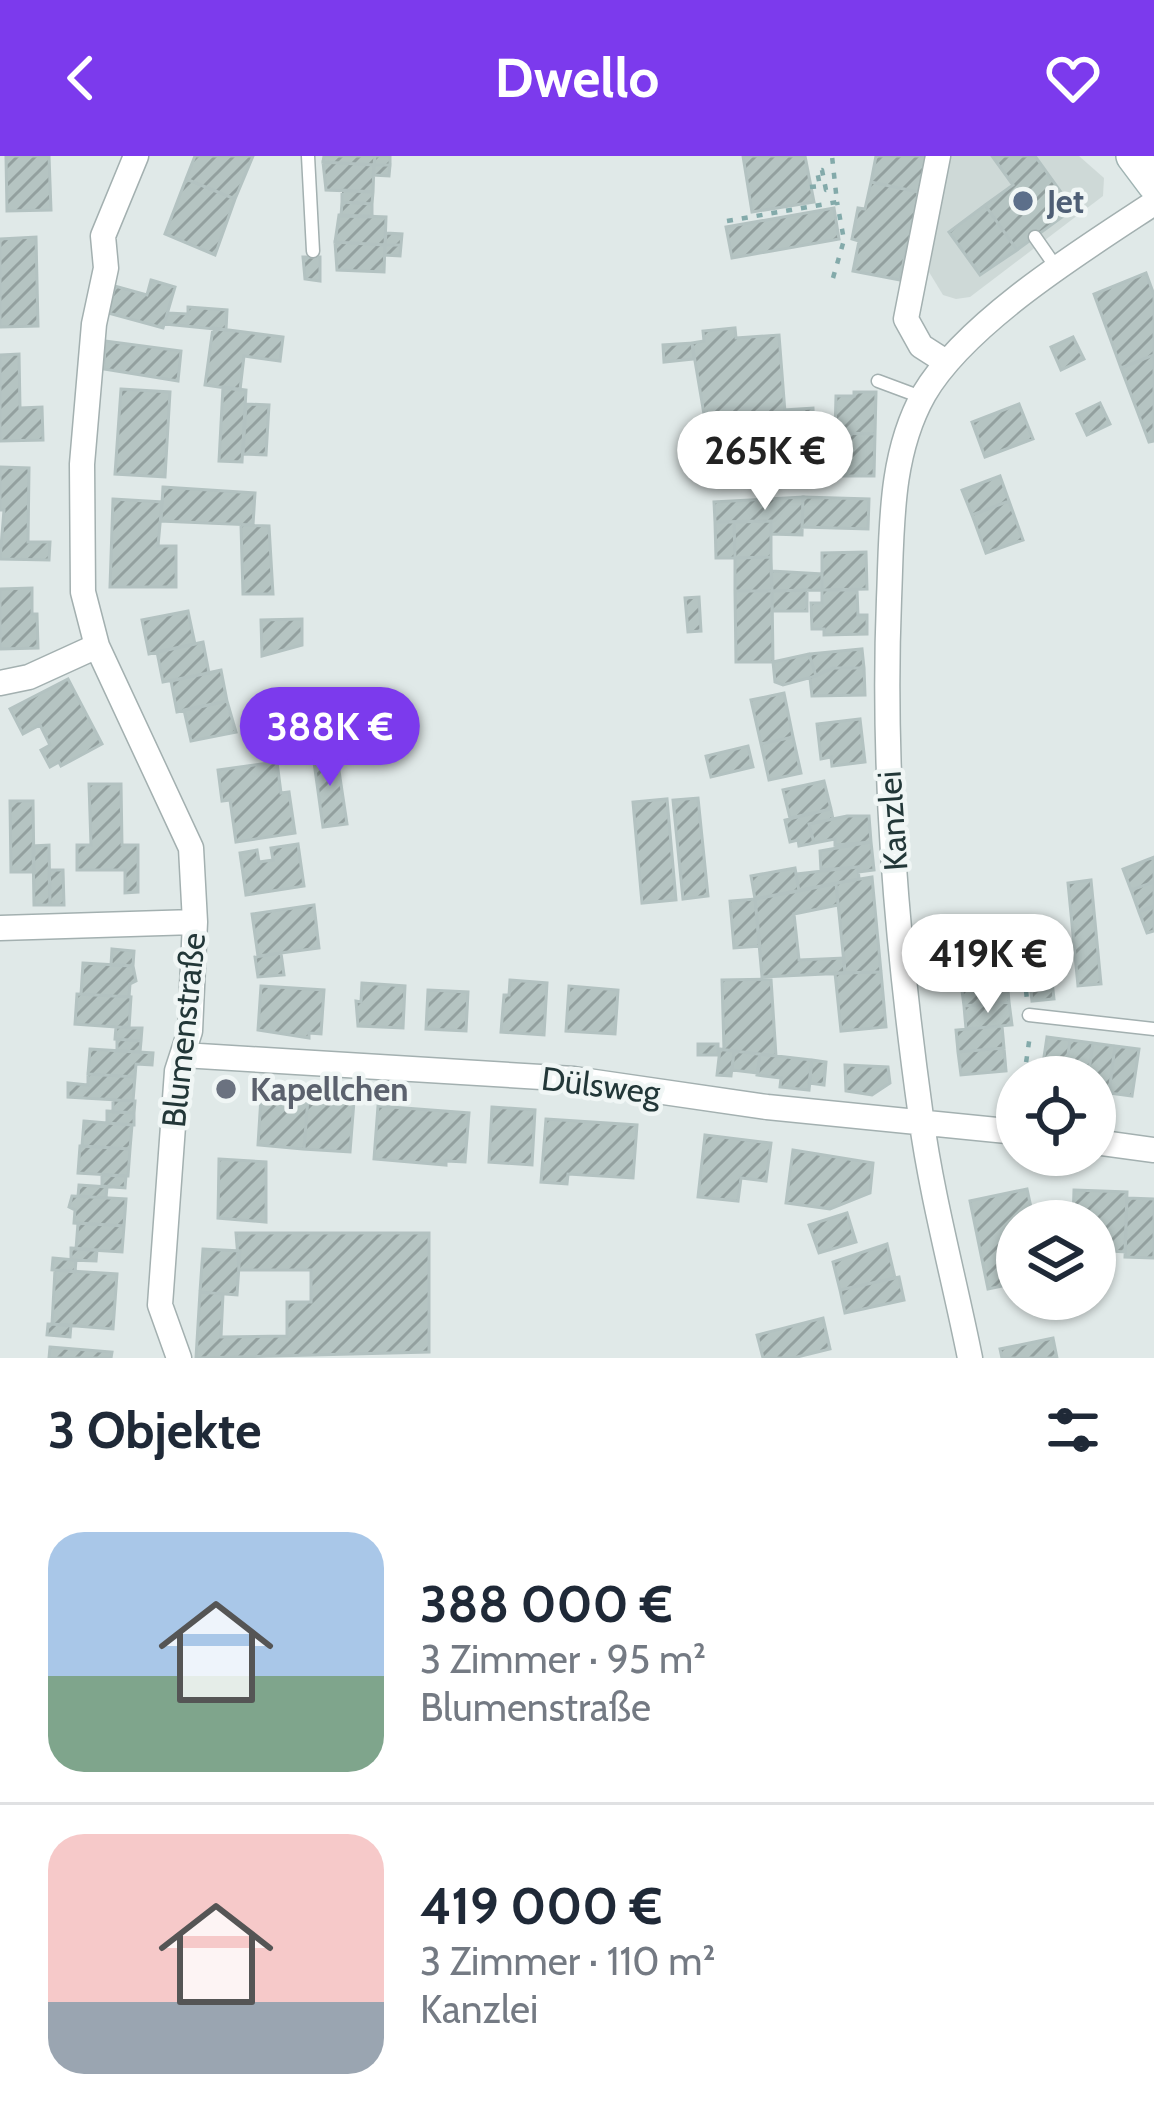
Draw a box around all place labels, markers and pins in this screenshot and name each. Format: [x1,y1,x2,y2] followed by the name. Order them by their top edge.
[1046,181,1084,221] place label: Jet
[1010,188,1036,214] marker: Jet
[667,411,863,513] pin: 265K €
[232,687,428,789] pin: 388K €
[890,914,1086,1016] pin: 419K €
[250,1069,408,1109] place label: Kapellchen
[213,1076,239,1102] marker: Kapellchen

